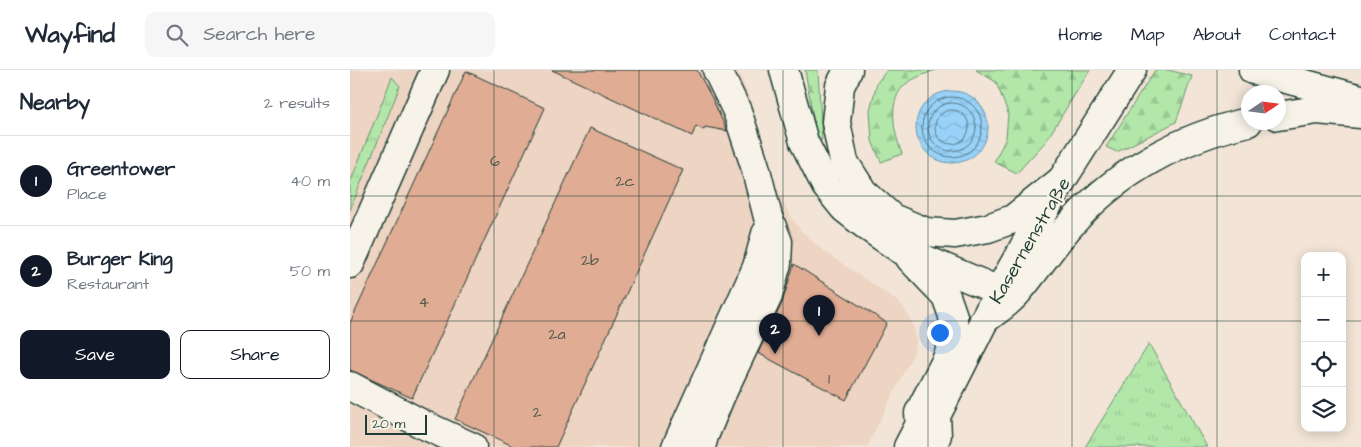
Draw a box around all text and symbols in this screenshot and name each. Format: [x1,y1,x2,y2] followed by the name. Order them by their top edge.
[145,12,495,57] search box
[25,18,115,52] text: Wayfind
[163,21,191,49] icon: search
[203,21,315,48] text: Search here
[1058,22,1103,47] text: Home
[1131,22,1165,47] text: Map
[1193,22,1241,47] text: About
[1269,22,1336,47] text: Contact
[1241,85,1286,130] north arrow
[20,88,90,117] text: Nearby
[264,92,330,114] text: 2 results
[490,150,500,172] house number: 6
[67,156,175,183] text: Greentower
[35,170,37,192] text: 1
[290,170,330,192] text: 40 m
[615,170,635,192] house number: 2c
[983,173,1077,309] street label: Kasernenstraße
[67,183,107,205] text: Place
[67,246,172,273] text: Burger King
[581,249,599,271] house number: 2b
[1301,252,1346,432] map controls
[1301,252,1346,297] button: +
[31,260,41,282] text: 2
[290,260,330,282] text: 50 m
[67,273,149,295] text: Restaurant
[419,291,430,313] house number: 4
[803,295,835,336] pin: 1
[1301,297,1346,342] button: −
[759,313,791,354] pin: 2
[927,320,953,346] your location
[548,323,566,345] house number: 2a
[20,330,170,379] button: Save
[180,330,330,379] button: Share
[1301,342,1346,387] button: locate
[828,368,830,390] house number: 1
[1301,387,1346,432] button: layers
[532,401,542,423] house number: 2
[365,412,428,435] scale bar
[372,414,405,434] text: 20 m

